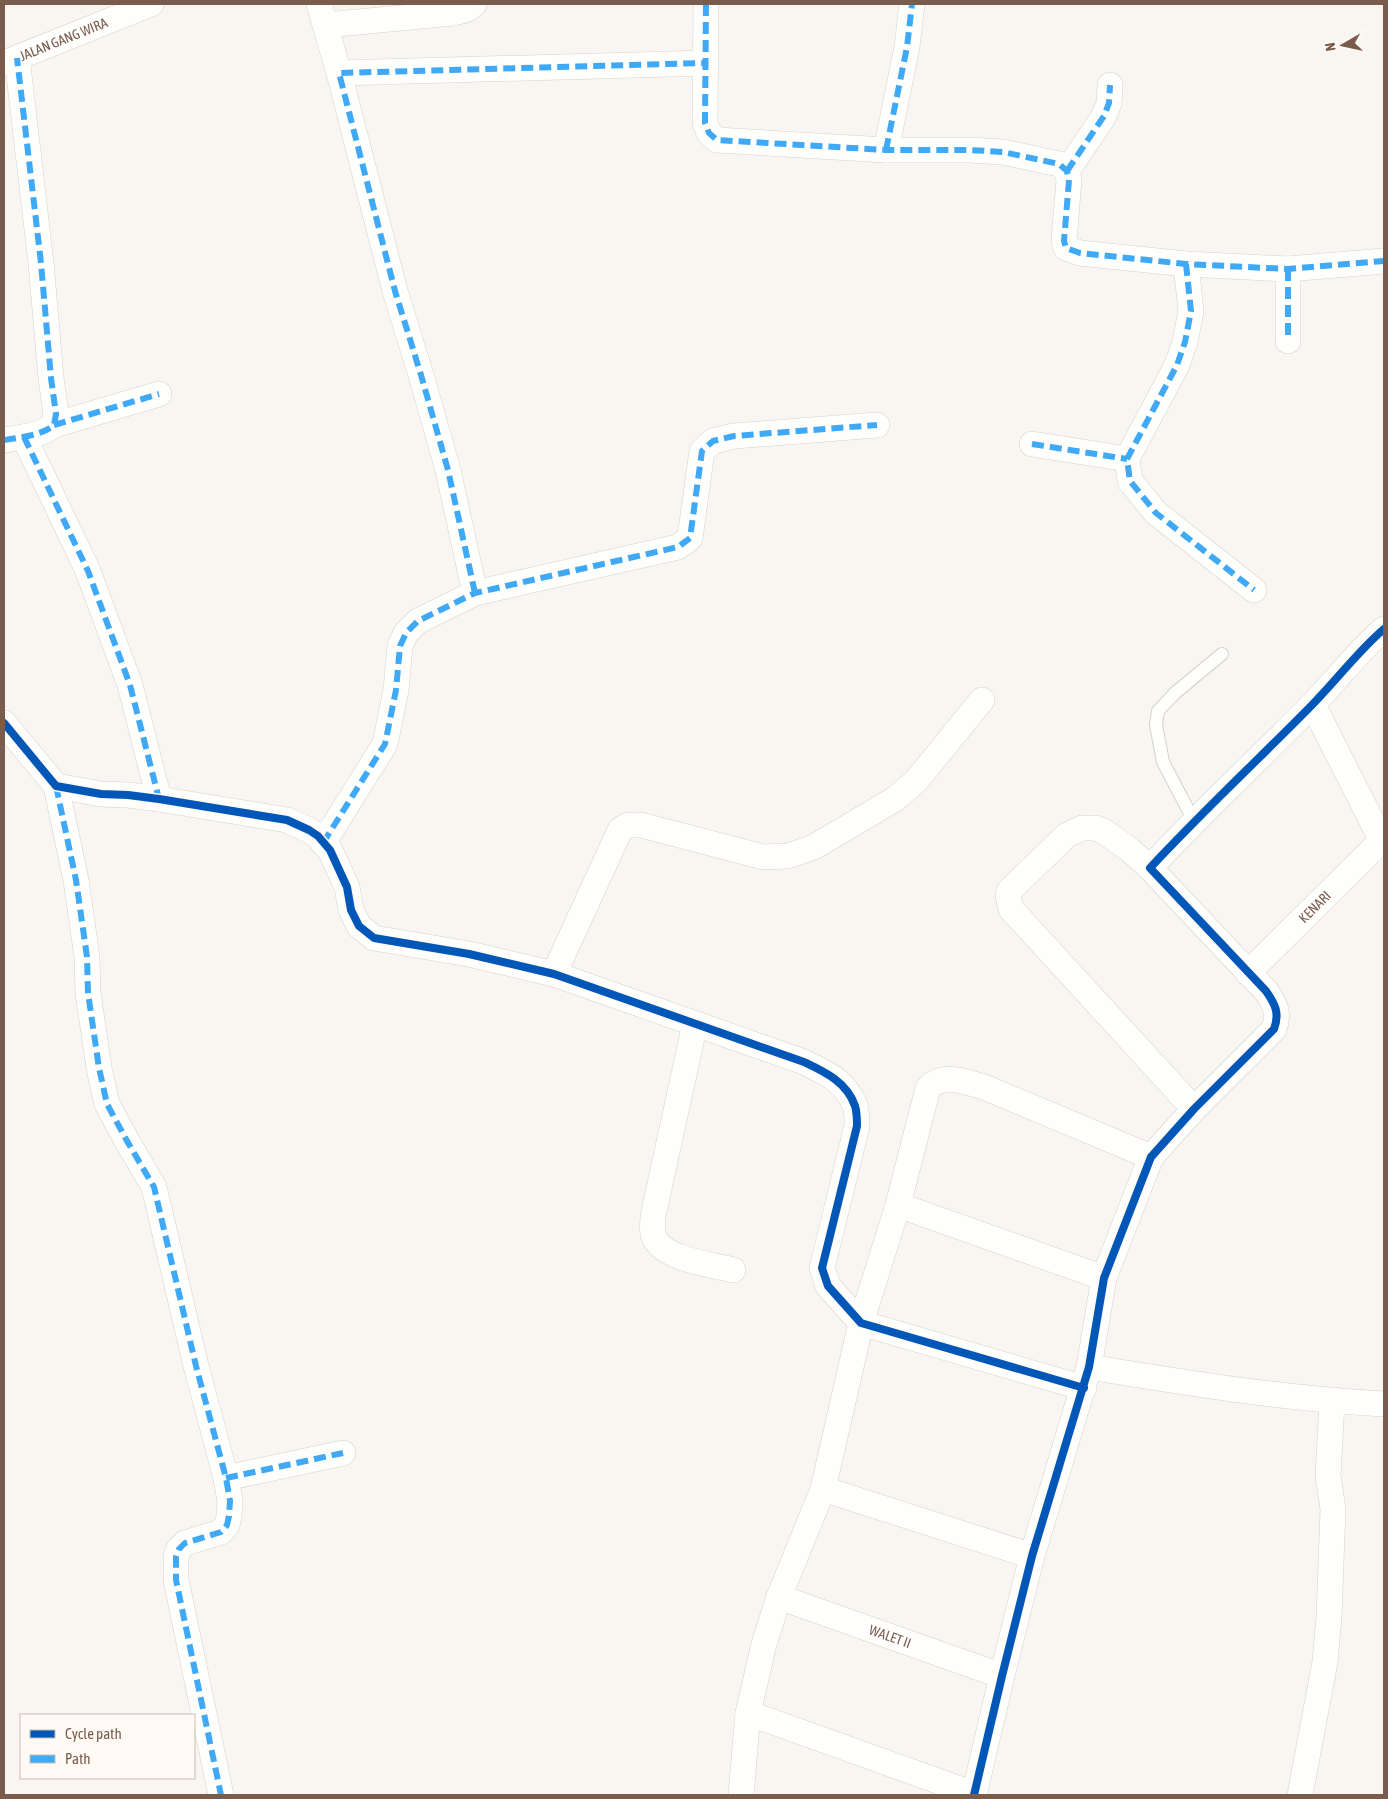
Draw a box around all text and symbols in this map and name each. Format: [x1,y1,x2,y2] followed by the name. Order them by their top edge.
[17,14,110,64] street label: JALAN GANG WIRA
[1318,20,1368,70] north arrow
[1322,42,1339,52] text: N
[1295,888,1334,926] street label: KENARI
[867,1622,913,1651] street label: WALET II
[20,1714,195,1779] legend
[65,1725,122,1742] text: Cycle path
[65,1750,91,1767] text: Path

